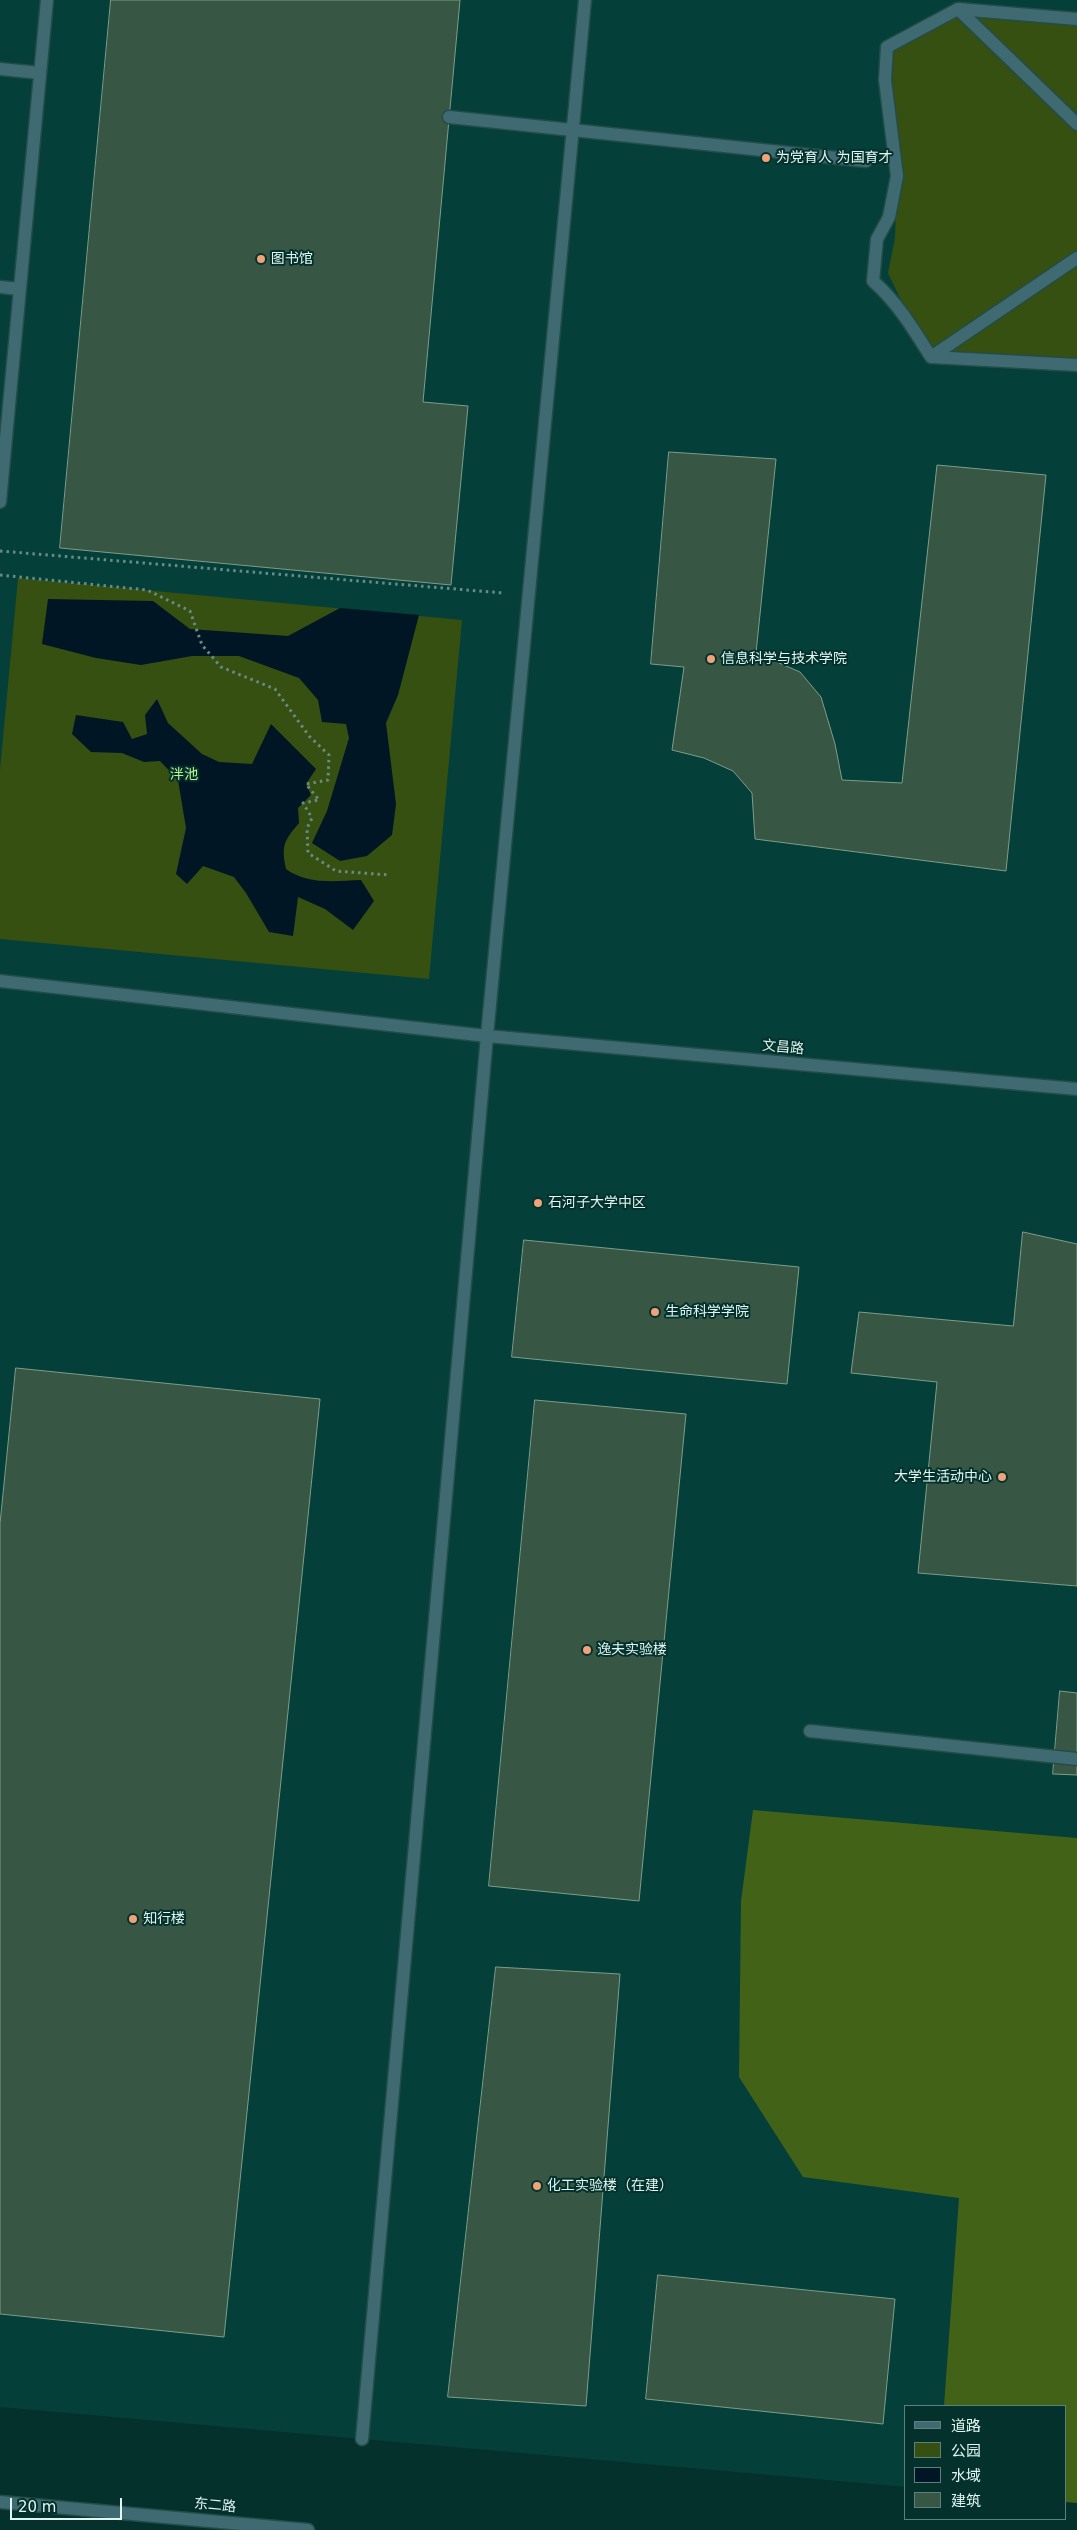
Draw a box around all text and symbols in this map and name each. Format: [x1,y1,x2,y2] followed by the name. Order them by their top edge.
[776,150,892,166] place label: 为党育人 为国育才
[760,152,772,164] marker: 为党育人 为国育才
[271,251,313,267] place label: 图书馆
[255,253,267,265] marker: 图书馆
[721,651,847,667] place label: 信息科学与技术学院
[705,653,717,665] marker: 信息科学与技术学院
[170,767,198,783] park label: 泮池
[761,1038,805,1058] street label: 文昌路
[548,1195,646,1211] place label: 石河子大学中区
[532,1197,544,1209] marker: 石河子大学中区
[665,1304,749,1320] place label: 生命科学学院
[649,1306,661,1318] marker: 生命科学学院
[894,1469,992,1485] place label: 大学生活动中心
[996,1471,1008,1483] marker: 大学生活动中心
[597,1642,667,1658] place label: 逸夫实验楼
[581,1644,593,1656] marker: 逸夫实验楼
[143,1911,185,1927] place label: 知行楼
[127,1913,139,1925] marker: 知行楼
[547,2178,673,2194] place label: 化工实验楼（在建）
[531,2180,543,2192] marker: 化工实验楼（在建）
[904,2405,1067,2520] legend
[951,2417,981,2435] text: 道路
[951,2442,981,2460] text: 公园
[951,2467,981,2485] text: 水域
[12,2488,125,2520] scale bar
[951,2492,981,2510] text: 建筑
[193,2496,237,2516] street label: 东二路
[18,2498,56,2516] text: 20 m

